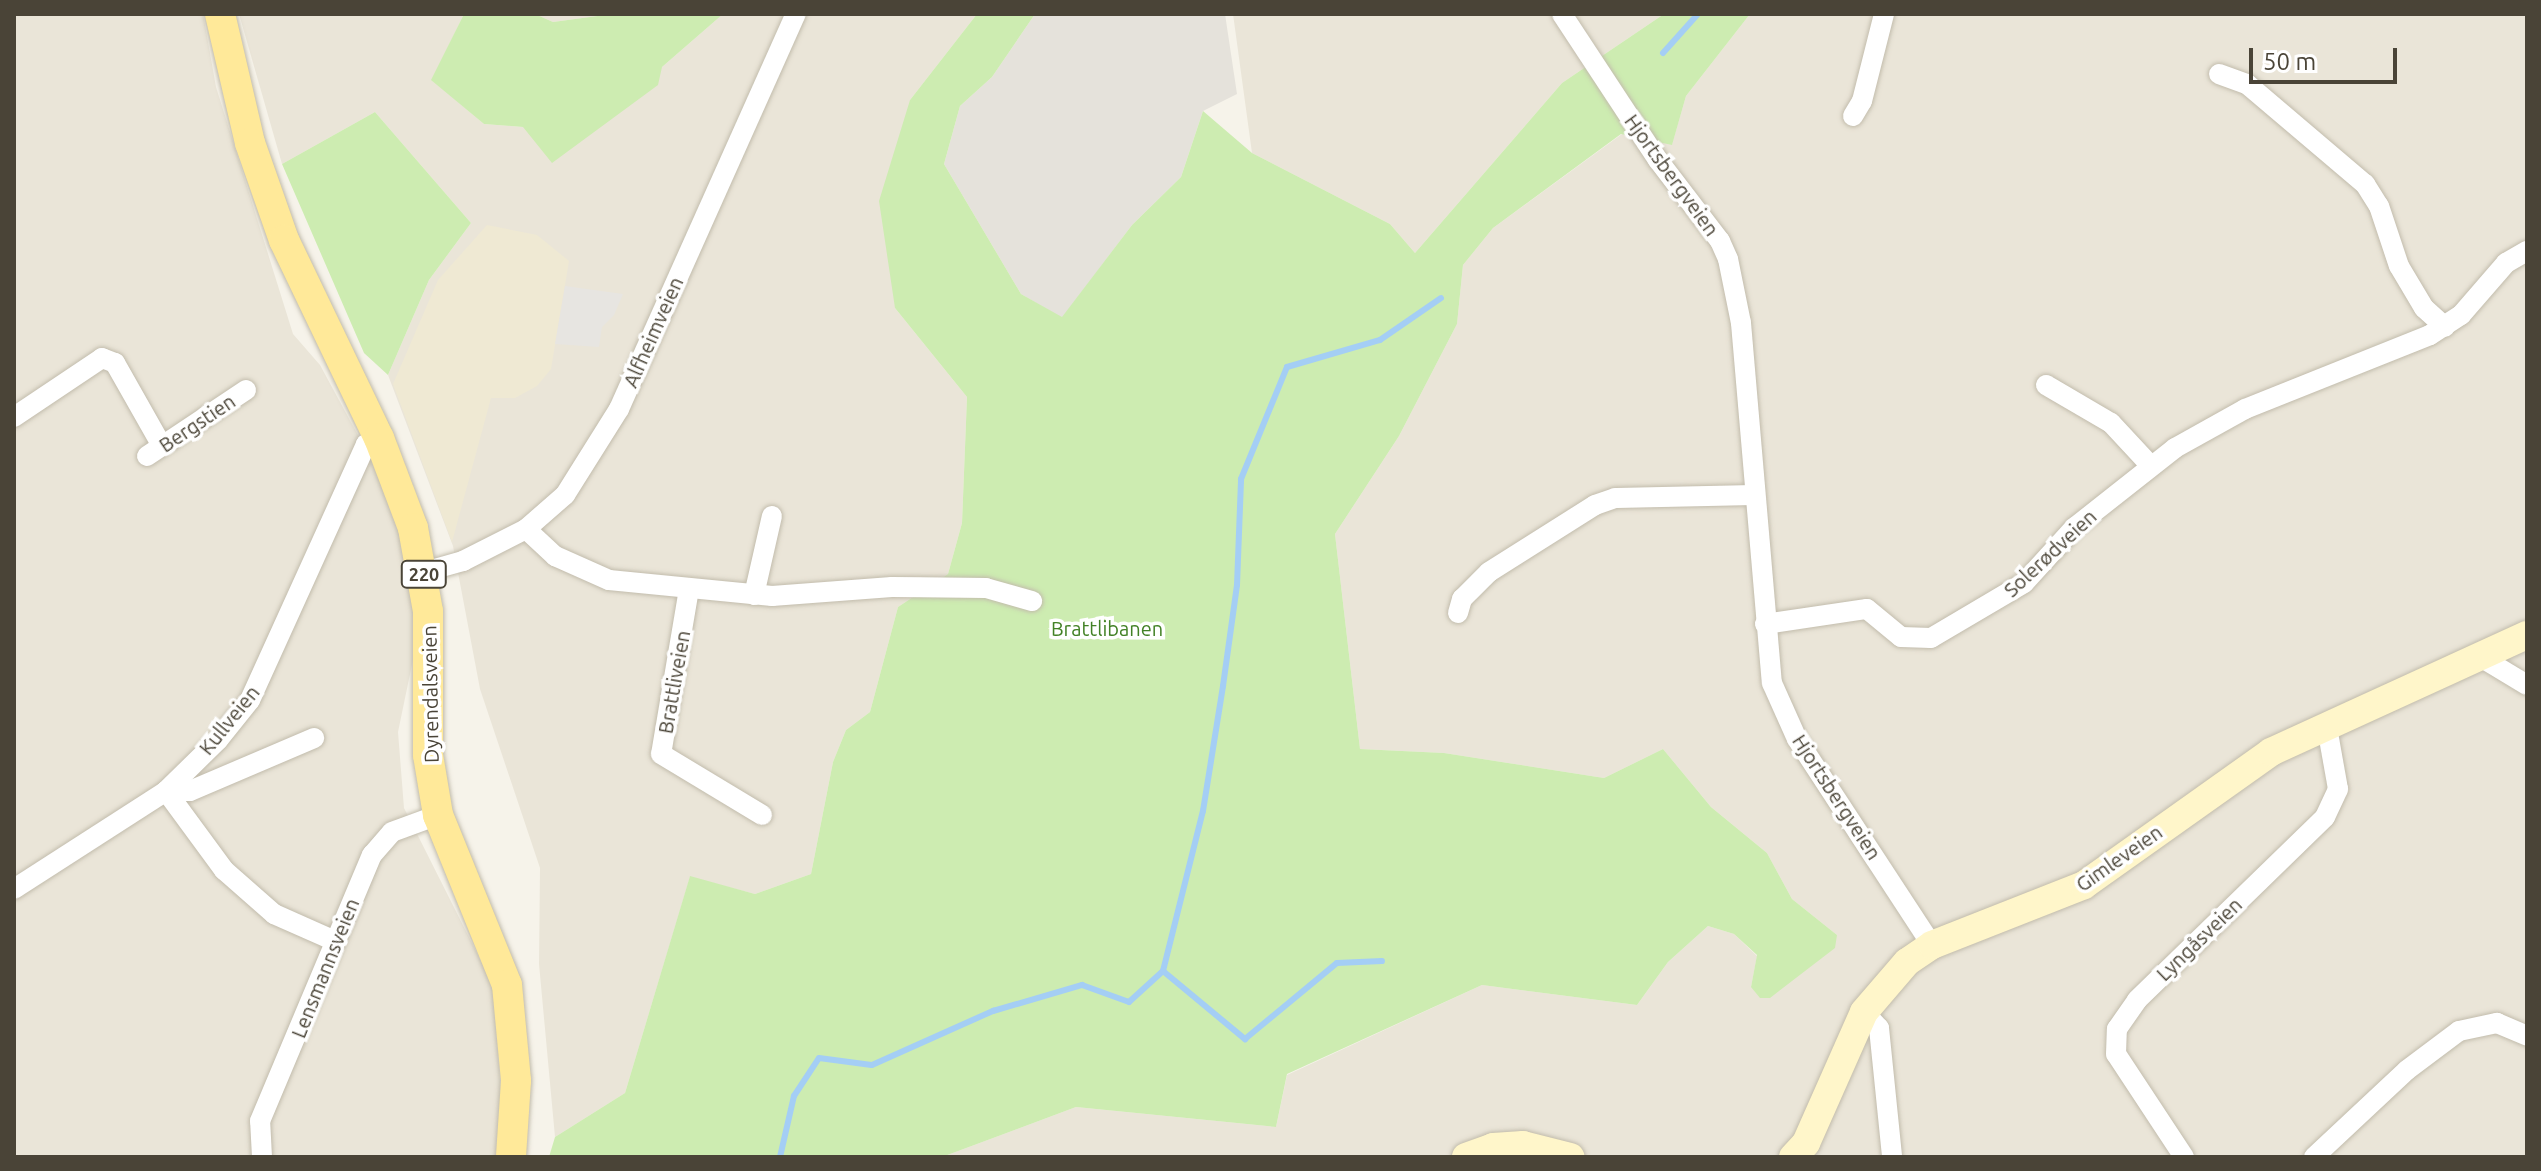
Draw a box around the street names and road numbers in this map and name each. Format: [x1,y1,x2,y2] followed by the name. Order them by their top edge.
[1620,110,1724,240] street label: Hjortsbergveien
[618,273,688,391] street label: Alfheimveien
[154,389,240,457] street label: Bergstien
[1999,504,2101,602] street label: Solerødveien
[400,560,448,588] road number: 220
[417,625,443,763] street label: Dyrendalsveien
[653,629,695,735] street label: Brattliveien
[194,681,264,759] street label: Kullveien
[1788,730,1886,864] street label: Hjortsbergveien
[2071,820,2167,896] street label: Gimleveien
[2151,892,2247,986] street label: Lyngåsveien
[286,895,364,1041] street label: Lensmannsveien

